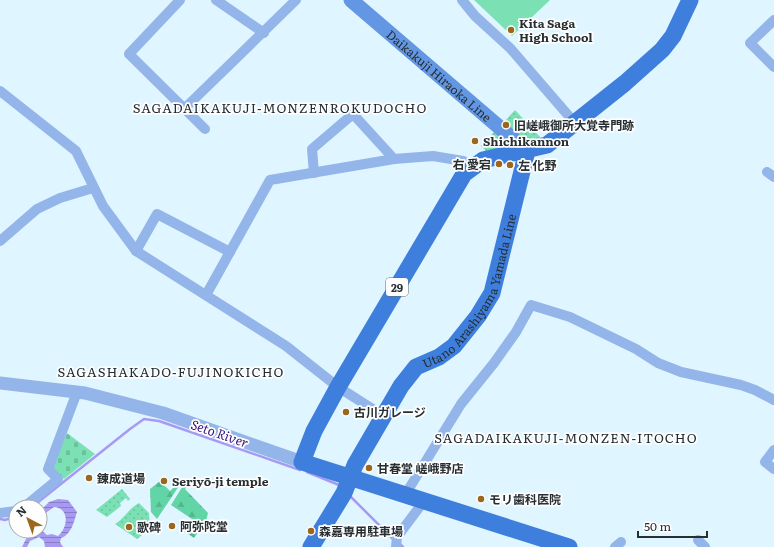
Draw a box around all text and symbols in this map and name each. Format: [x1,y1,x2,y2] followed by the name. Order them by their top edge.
[519,14,593,46] place label: Kita Saga High School
[383,25,496,126] street label: Daikakuji Hiraoka Line
[506,25,516,35] marker: Kita Saga High School
[133,98,427,117] district label: SAGADAIKAKUJI-MONZENROKUDOCHO
[514,116,634,134] place label: 旧嵯峨御所大覚寺門跡
[501,120,511,130] marker: 旧嵯峨御所大覚寺門跡
[483,132,570,150] place label: Shichikannon
[470,136,480,146] marker: Shichikannon
[453,155,491,173] place label: 右 愛宕
[518,156,556,174] place label: 左 化野
[494,159,504,169] marker: 右 愛宕
[505,160,515,170] marker: 左 化野
[419,212,520,372] street label: Utano Arashiyama Yamada Line
[386,278,408,296] road number: 29
[58,362,284,381] district label: SAGASHAKADO-FUJINOKICHO
[354,403,426,421] place label: 古川ガレージ
[341,407,351,417] marker: 古川ガレージ
[189,414,251,452] water label: Seto River
[434,428,698,447] district label: SAGADAIKAKUJI-MONZEN-ITOCHO
[377,459,463,477] place label: 甘春堂 嵯峨野店
[364,463,374,473] marker: 甘春堂 嵯峨野店
[96,469,145,487] place label: 錬成道場
[172,472,269,490] place label: Seriyō-ji temple
[84,473,94,483] marker: 錬成道場
[159,476,169,486] marker: Seriyō-ji temple
[489,490,561,508] place label: モリ歯科医院
[476,494,486,504] marker: モリ歯科医院
[8,499,48,539] north arrow
[12,502,30,520] text: N
[638,513,707,539] scale bar
[180,517,228,535] place label: 阿弥陀堂
[644,517,671,535] text: 50 m
[137,518,161,536] place label: 歌碑
[167,521,177,531] marker: 阿弥陀堂
[124,522,134,532] marker: 歌碑
[319,522,403,540] place label: 森嘉専用駐車場
[306,526,316,536] marker: 森嘉専用駐車場

